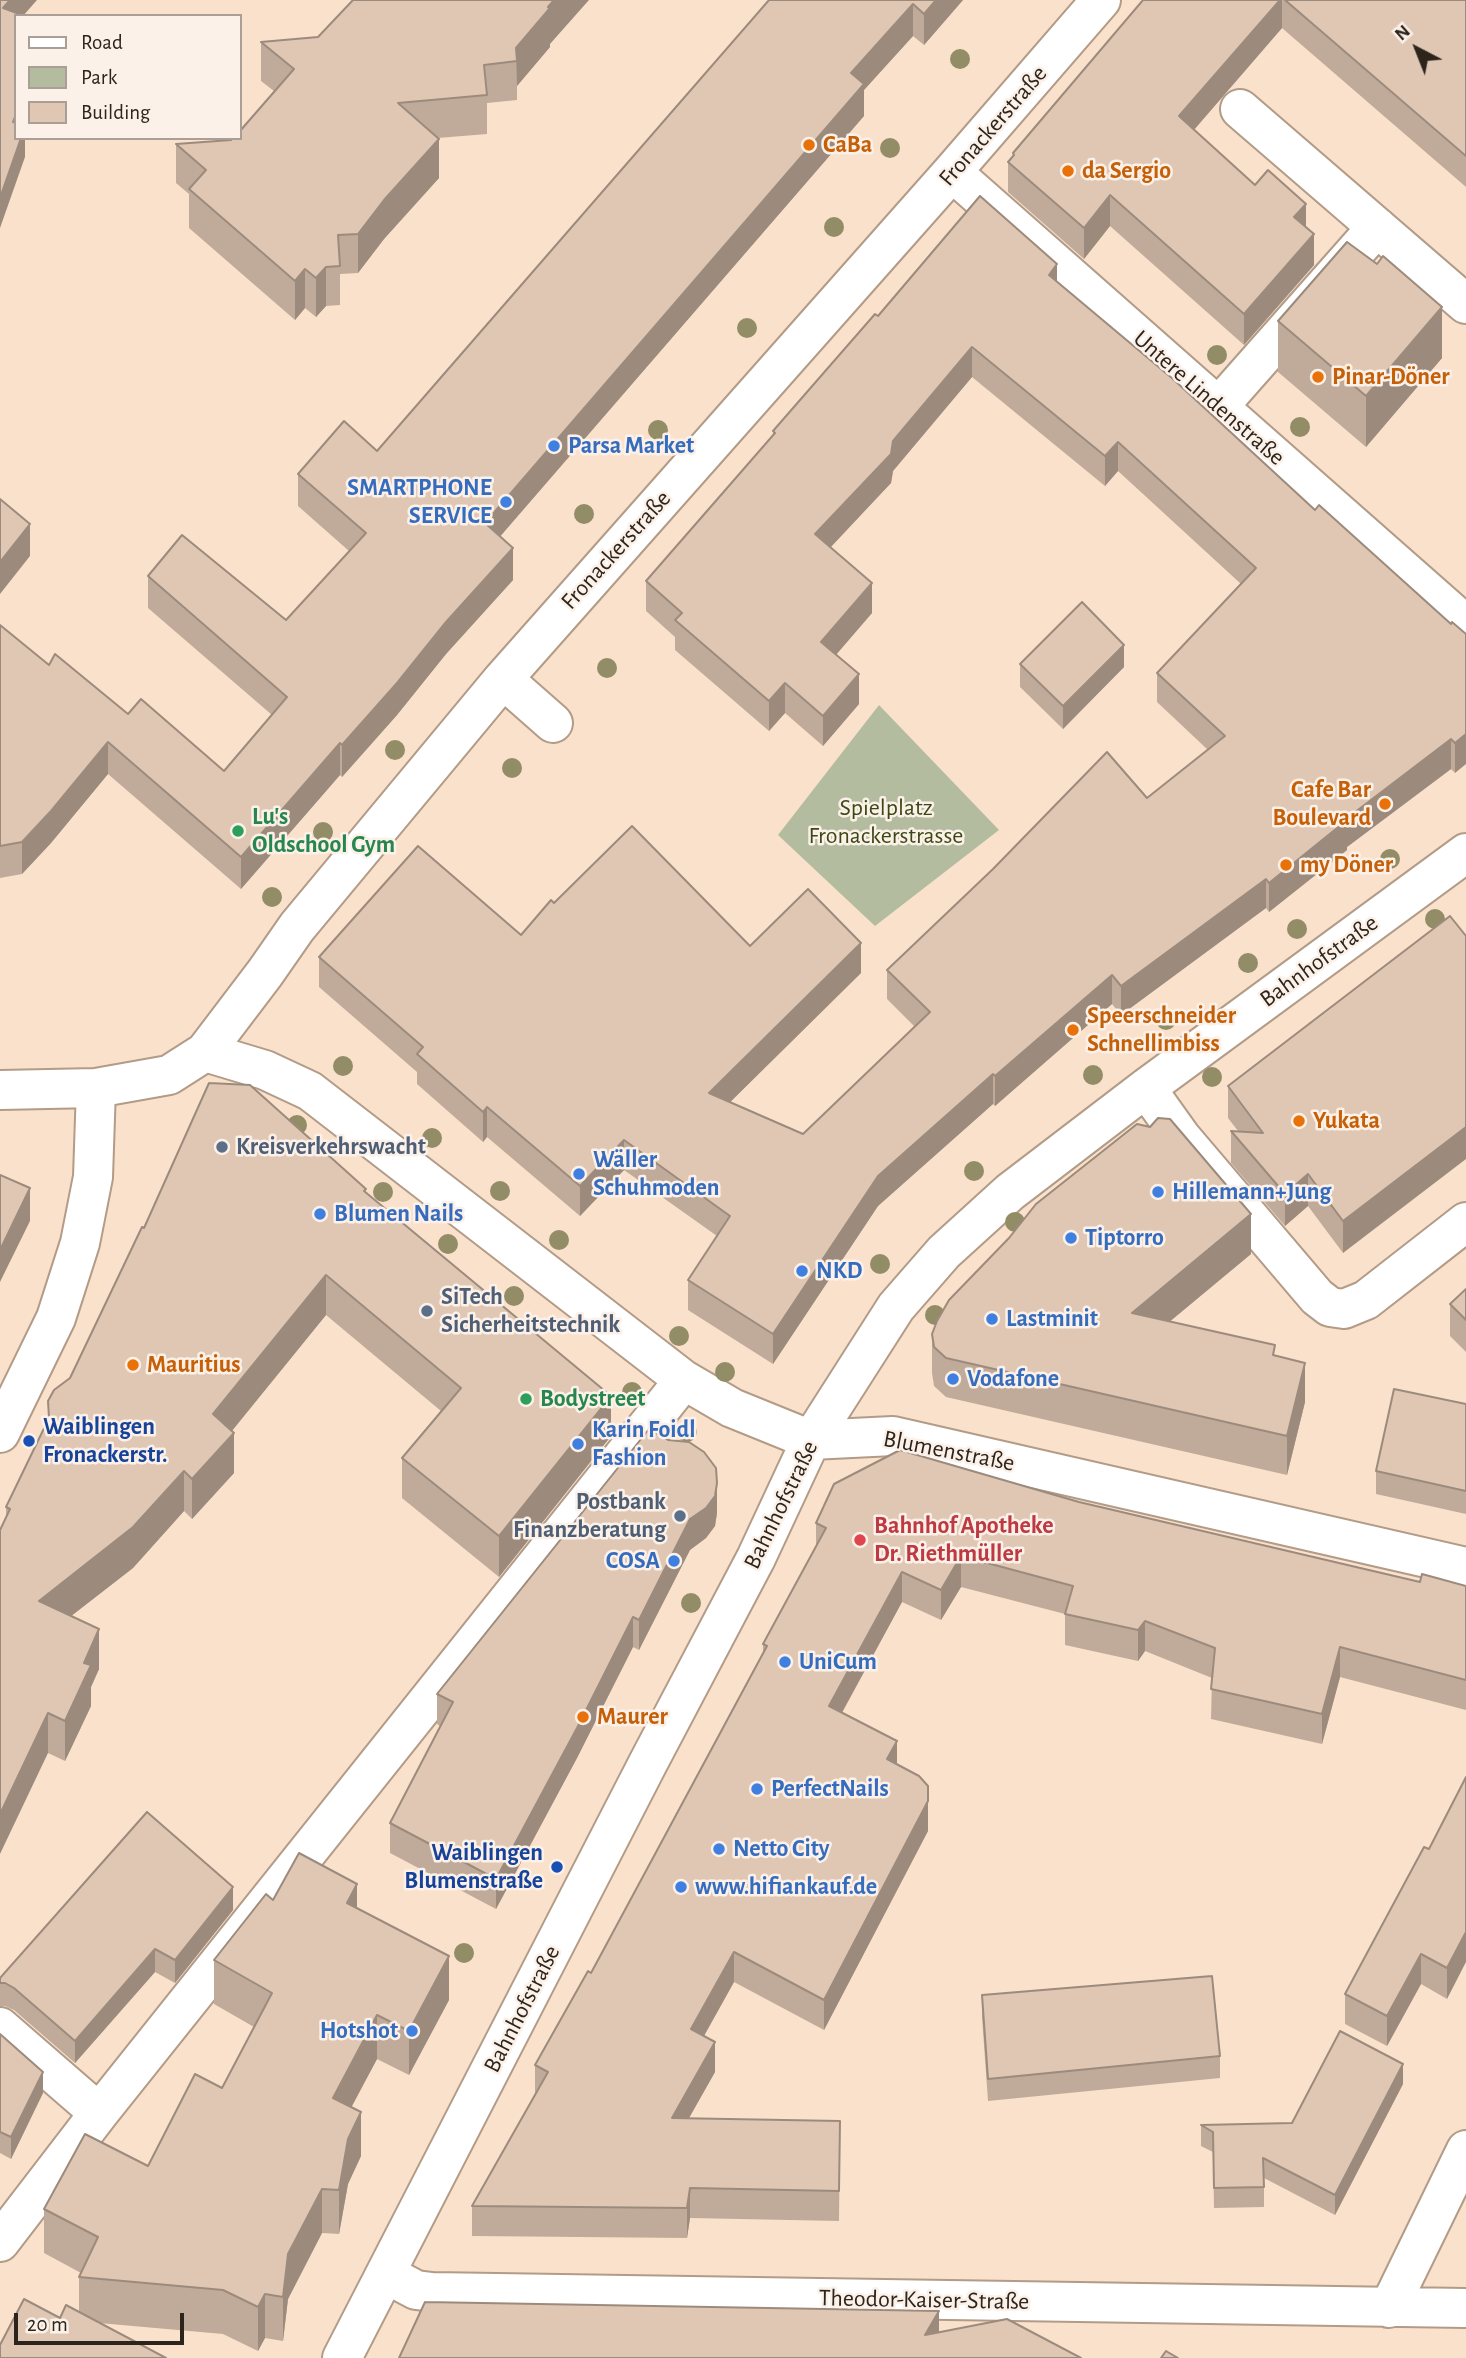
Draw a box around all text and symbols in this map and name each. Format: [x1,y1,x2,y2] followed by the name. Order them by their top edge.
[14,14,242,140] legend
[1382,14,1452,84] north arrow
[1391,22,1414,45] text: N
[81,32,123,53] text: Road
[933,60,1053,192] street label: Fronackerstraße
[81,67,117,88] text: Park
[81,102,150,123] text: Building
[823,131,872,159] place label: CaBa
[801,137,817,153] marker: CaBa
[1082,157,1171,185] place label: da Sergio
[1060,163,1076,179] marker: da Sergio
[1127,324,1291,472] street label: Untere Lindenstraße
[1332,363,1450,391] place label: Pinar-Döner
[1310,369,1326,385] marker: Pinar-Döner
[568,432,694,460] place label: Parsa Market
[546,438,562,454] marker: Parsa Market
[347,474,492,530] place label: SMARTPHONE SERVICE
[555,484,677,616] street label: Fronackerstraße
[498,494,514,510] marker: SMARTPHONE SERVICE
[1272,776,1371,832] place label: Cafe Bar Boulevard
[809,794,963,850] park label: Spielplatz Fronackerstrasse
[1377,796,1393,812] marker: Cafe Bar Boulevard
[252,803,395,859] place label: Lu's Oldschool Gym
[230,823,246,839] marker: Lu's Oldschool Gym
[1300,851,1393,879] place label: my Döner
[1278,857,1294,873] marker: my Döner
[1254,908,1384,1014] street label: Bahnhofstraße
[1087,1002,1236,1058] place label: Speerschneider Schnellimbiss
[1065,1022,1081,1038] marker: Speerschneider Schnellimbiss
[1313,1107,1380,1135] place label: Yukata
[1291,1113,1307,1129] marker: Yukata
[236,1133,426,1161] place label: Kreisverkehrswacht
[214,1139,230,1155] marker: Kreisverkehrswacht
[593,1146,720,1202] place label: Wäller Schuhmoden
[571,1166,587,1182] marker: Wäller Schuhmoden
[1172,1178,1331,1206] place label: Hillemann+Jung
[1150,1184,1166,1200] marker: Hillemann+Jung
[334,1200,463,1228] place label: Blumen Nails
[312,1206,328,1222] marker: Blumen Nails
[1085,1224,1164,1252] place label: Tiptorro
[1063,1230,1079,1246] marker: Tiptorro
[816,1257,862,1285] place label: NKD
[794,1263,810,1279] marker: NKD
[441,1283,620,1339] place label: SiTech Sicherheitstechnik
[419,1303,435,1319] marker: SiTech Sicherheitstechnik
[1006,1305,1098,1333] place label: Lastminit
[984,1311,1000,1327] marker: Lastminit
[147,1351,241,1379] place label: Mauritius
[125,1357,141,1373] marker: Mauritius
[967,1365,1059,1393] place label: Vodafone
[945,1371,961,1387] marker: Vodafone
[540,1385,645,1413] place label: Bodystreet
[518,1391,534,1407] marker: Bodystreet
[43,1413,167,1469] place label: Waiblingen Fronackerstr.
[592,1416,695,1472] place label: Karin Foidl Fashion
[881,1424,1017,1478] street label: Blumenstraße
[21,1433,37,1449] marker: Waiblingen Fronackerstr.
[570,1436,586,1452] marker: Karin Foidl Fashion
[738,1436,824,1574] street label: Bahnhofstraße
[513,1488,666,1544] place label: Postbank Finanzberatung
[672,1508,688,1524] marker: Postbank Finanzberatung
[874,1512,1054,1568] place label: Bahnhof Apotheke Dr. Riethmüller
[852,1532,868,1548] marker: Bahnhof Apotheke Dr. Riethmüller
[606,1547,660,1575] place label: COSA
[666,1553,682,1569] marker: COSA
[799,1648,877,1676] place label: UniCum
[777,1654,793,1670] marker: UniCum
[597,1703,668,1731] place label: Maurer
[575,1709,591,1725] marker: Maurer
[771,1775,889,1803] place label: PerfectNails
[749,1781,765,1797] marker: PerfectNails
[733,1835,830,1863] place label: Netto City
[404,1839,543,1895] place label: Waiblingen Blumenstraße
[711,1841,727,1857] marker: Netto City
[549,1859,565,1875] marker: Waiblingen Blumenstraße
[695,1873,877,1901] place label: www.hifiankauf.de
[673,1879,689,1895] marker: www.hifiankauf.de
[478,1940,566,2078] street label: Bahnhofstraße
[320,2017,398,2045] place label: Hotshot
[404,2023,420,2039] marker: Hotshot
[819,2284,1029,2316] street label: Theodor-Kaiser-Straße
[18,2298,187,2342] scale bar
[27,2314,68,2335] text: 20 m

